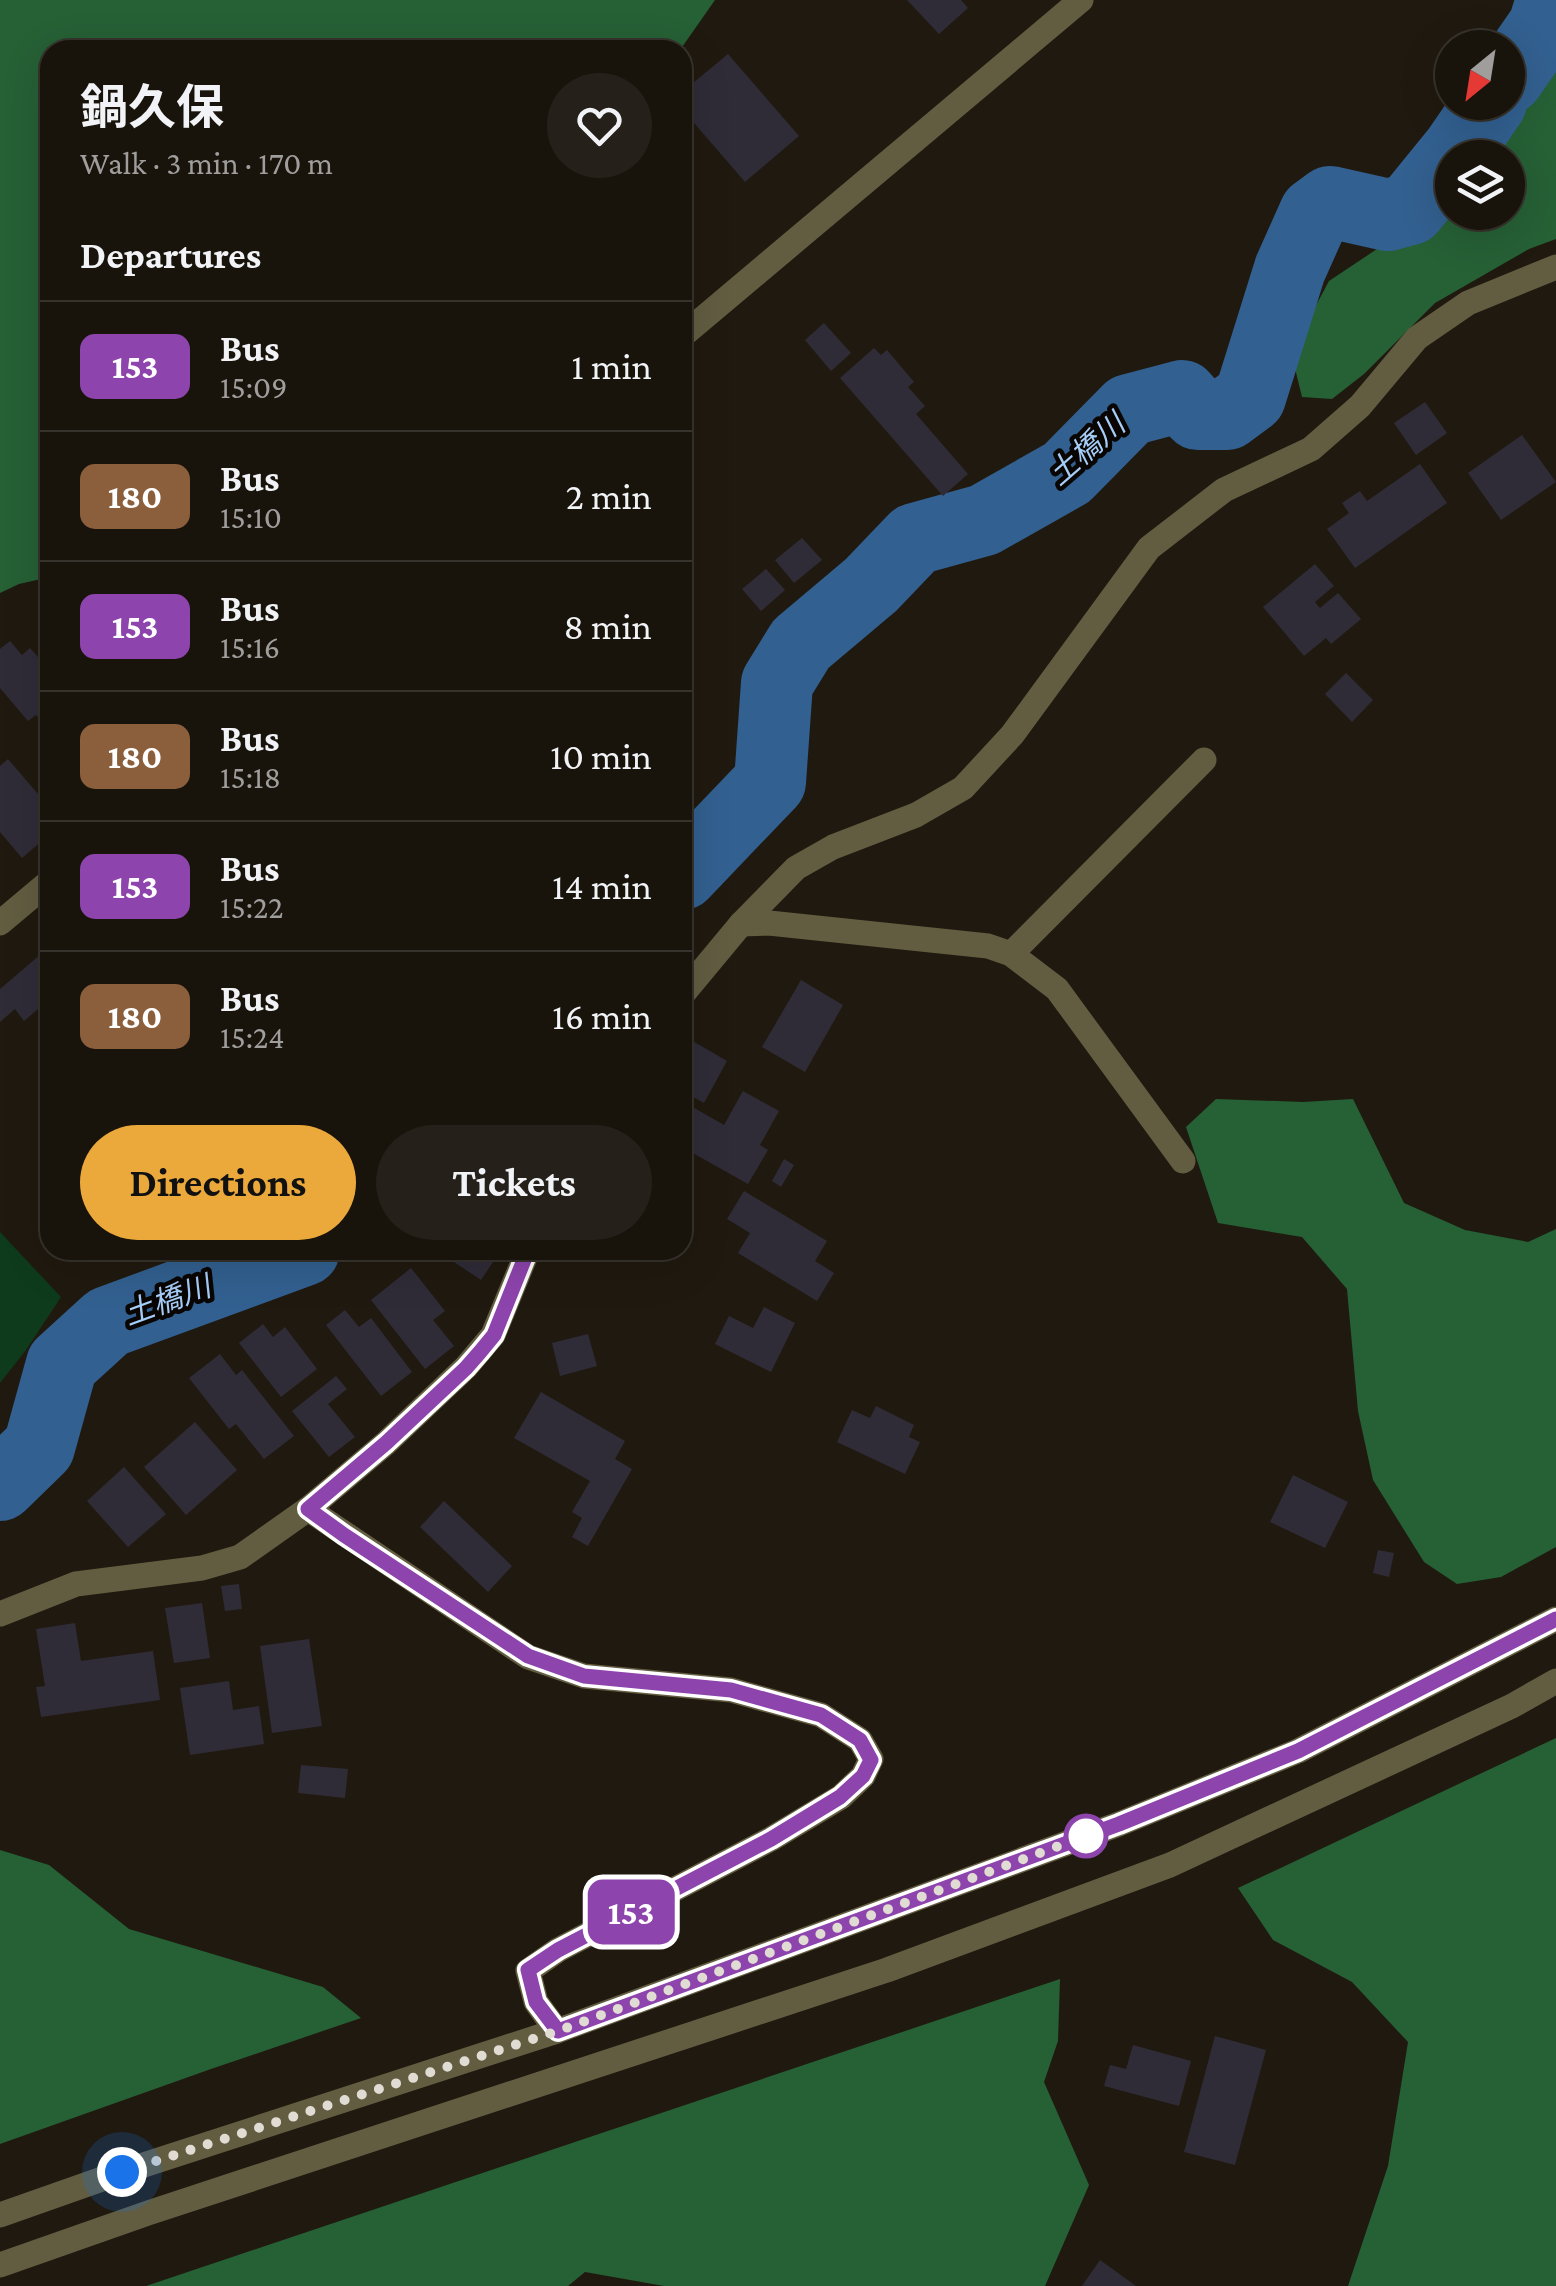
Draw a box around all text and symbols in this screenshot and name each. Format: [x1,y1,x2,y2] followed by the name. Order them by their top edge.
[1435,30,1525,120] north arrow
[1435,30,1525,230] map controls
[547,73,652,178] button: heart
[80,81,224,134] text: 鍋久保
[1435,140,1525,230] button: layers
[80,145,333,181] text: Walk · 3 min · 170 m
[80,234,261,276] text: Departures
[220,327,279,369] text: Bus
[571,345,652,387] text: 1 min
[112,347,158,386] text: 153
[220,369,287,405] text: 15:09
[1041,405,1133,491] water label: 土橋川
[220,457,279,499] text: Bus
[566,475,652,517] text: 2 min
[108,477,162,516] text: 180
[220,499,282,535] text: 15:10
[220,587,279,629] text: Bus
[564,605,652,647] text: 8 min
[112,607,158,646] text: 153
[220,629,280,665] text: 15:16
[220,717,279,759] text: Bus
[550,735,652,777] text: 10 min
[108,737,162,776] text: 180
[220,759,281,795] text: 15:18
[220,847,279,889] text: Bus
[552,865,652,907] text: 14 min
[112,867,158,906] text: 153
[220,889,283,925] text: 15:22
[220,977,279,1019] text: Bus
[552,995,652,1037] text: 16 min
[108,997,162,1036] text: 180
[220,1019,285,1055] text: 15:24
[80,1125,356,1240] button: Directions
[376,1125,652,1240] button: Tickets
[119,1268,218,1331] water label: 土橋川
[1065,1815,1107,1857] unlabelled marker
[574,1880,688,1944] line badge: 153
[608,1893,654,1932] text: 153
[97,2147,147,2197] your location

